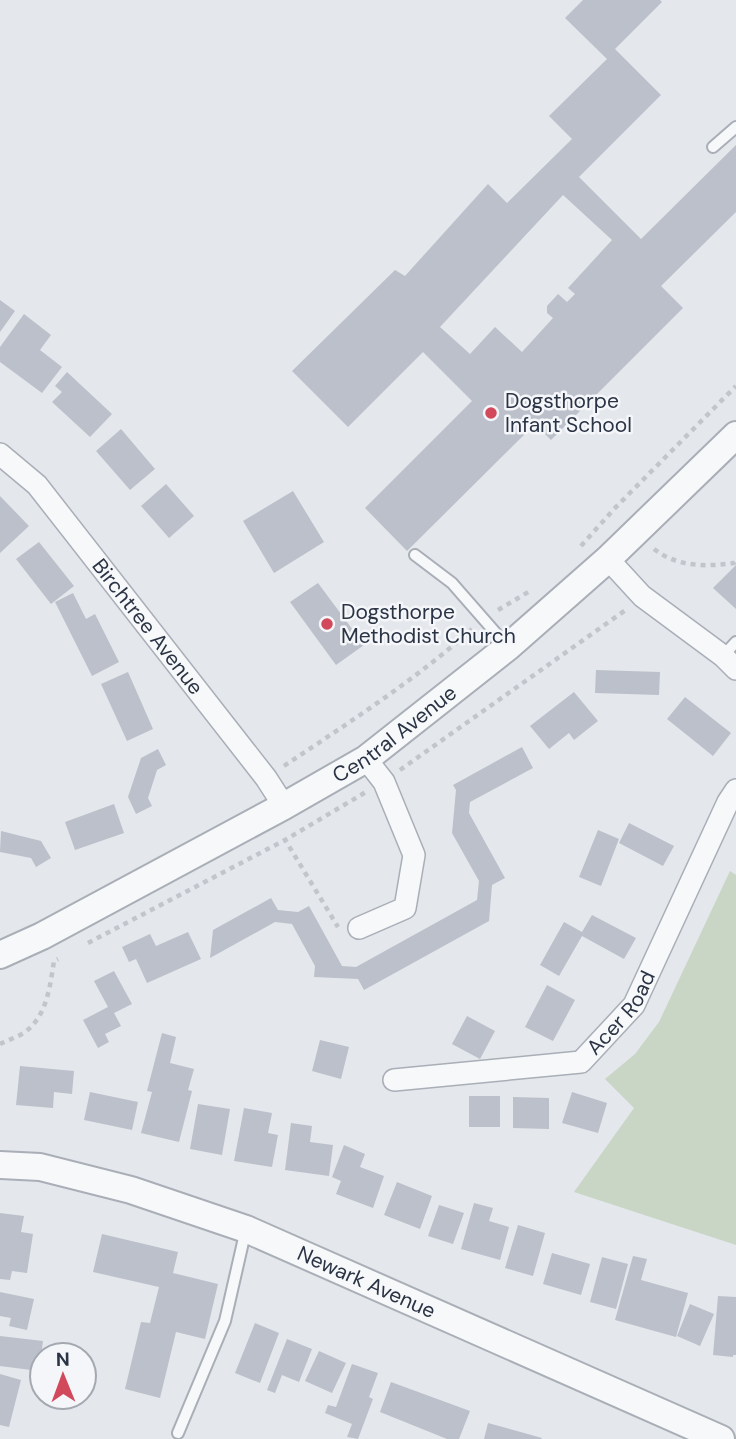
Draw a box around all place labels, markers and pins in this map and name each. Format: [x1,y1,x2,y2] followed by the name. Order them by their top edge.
[505,387,632,439] place label: Dogsthorpe Infant School
[483,405,499,421] marker: Dogsthorpe Infant School
[341,598,516,650] place label: Dogsthorpe Methodist Church
[319,616,335,632] marker: Dogsthorpe Methodist Church

